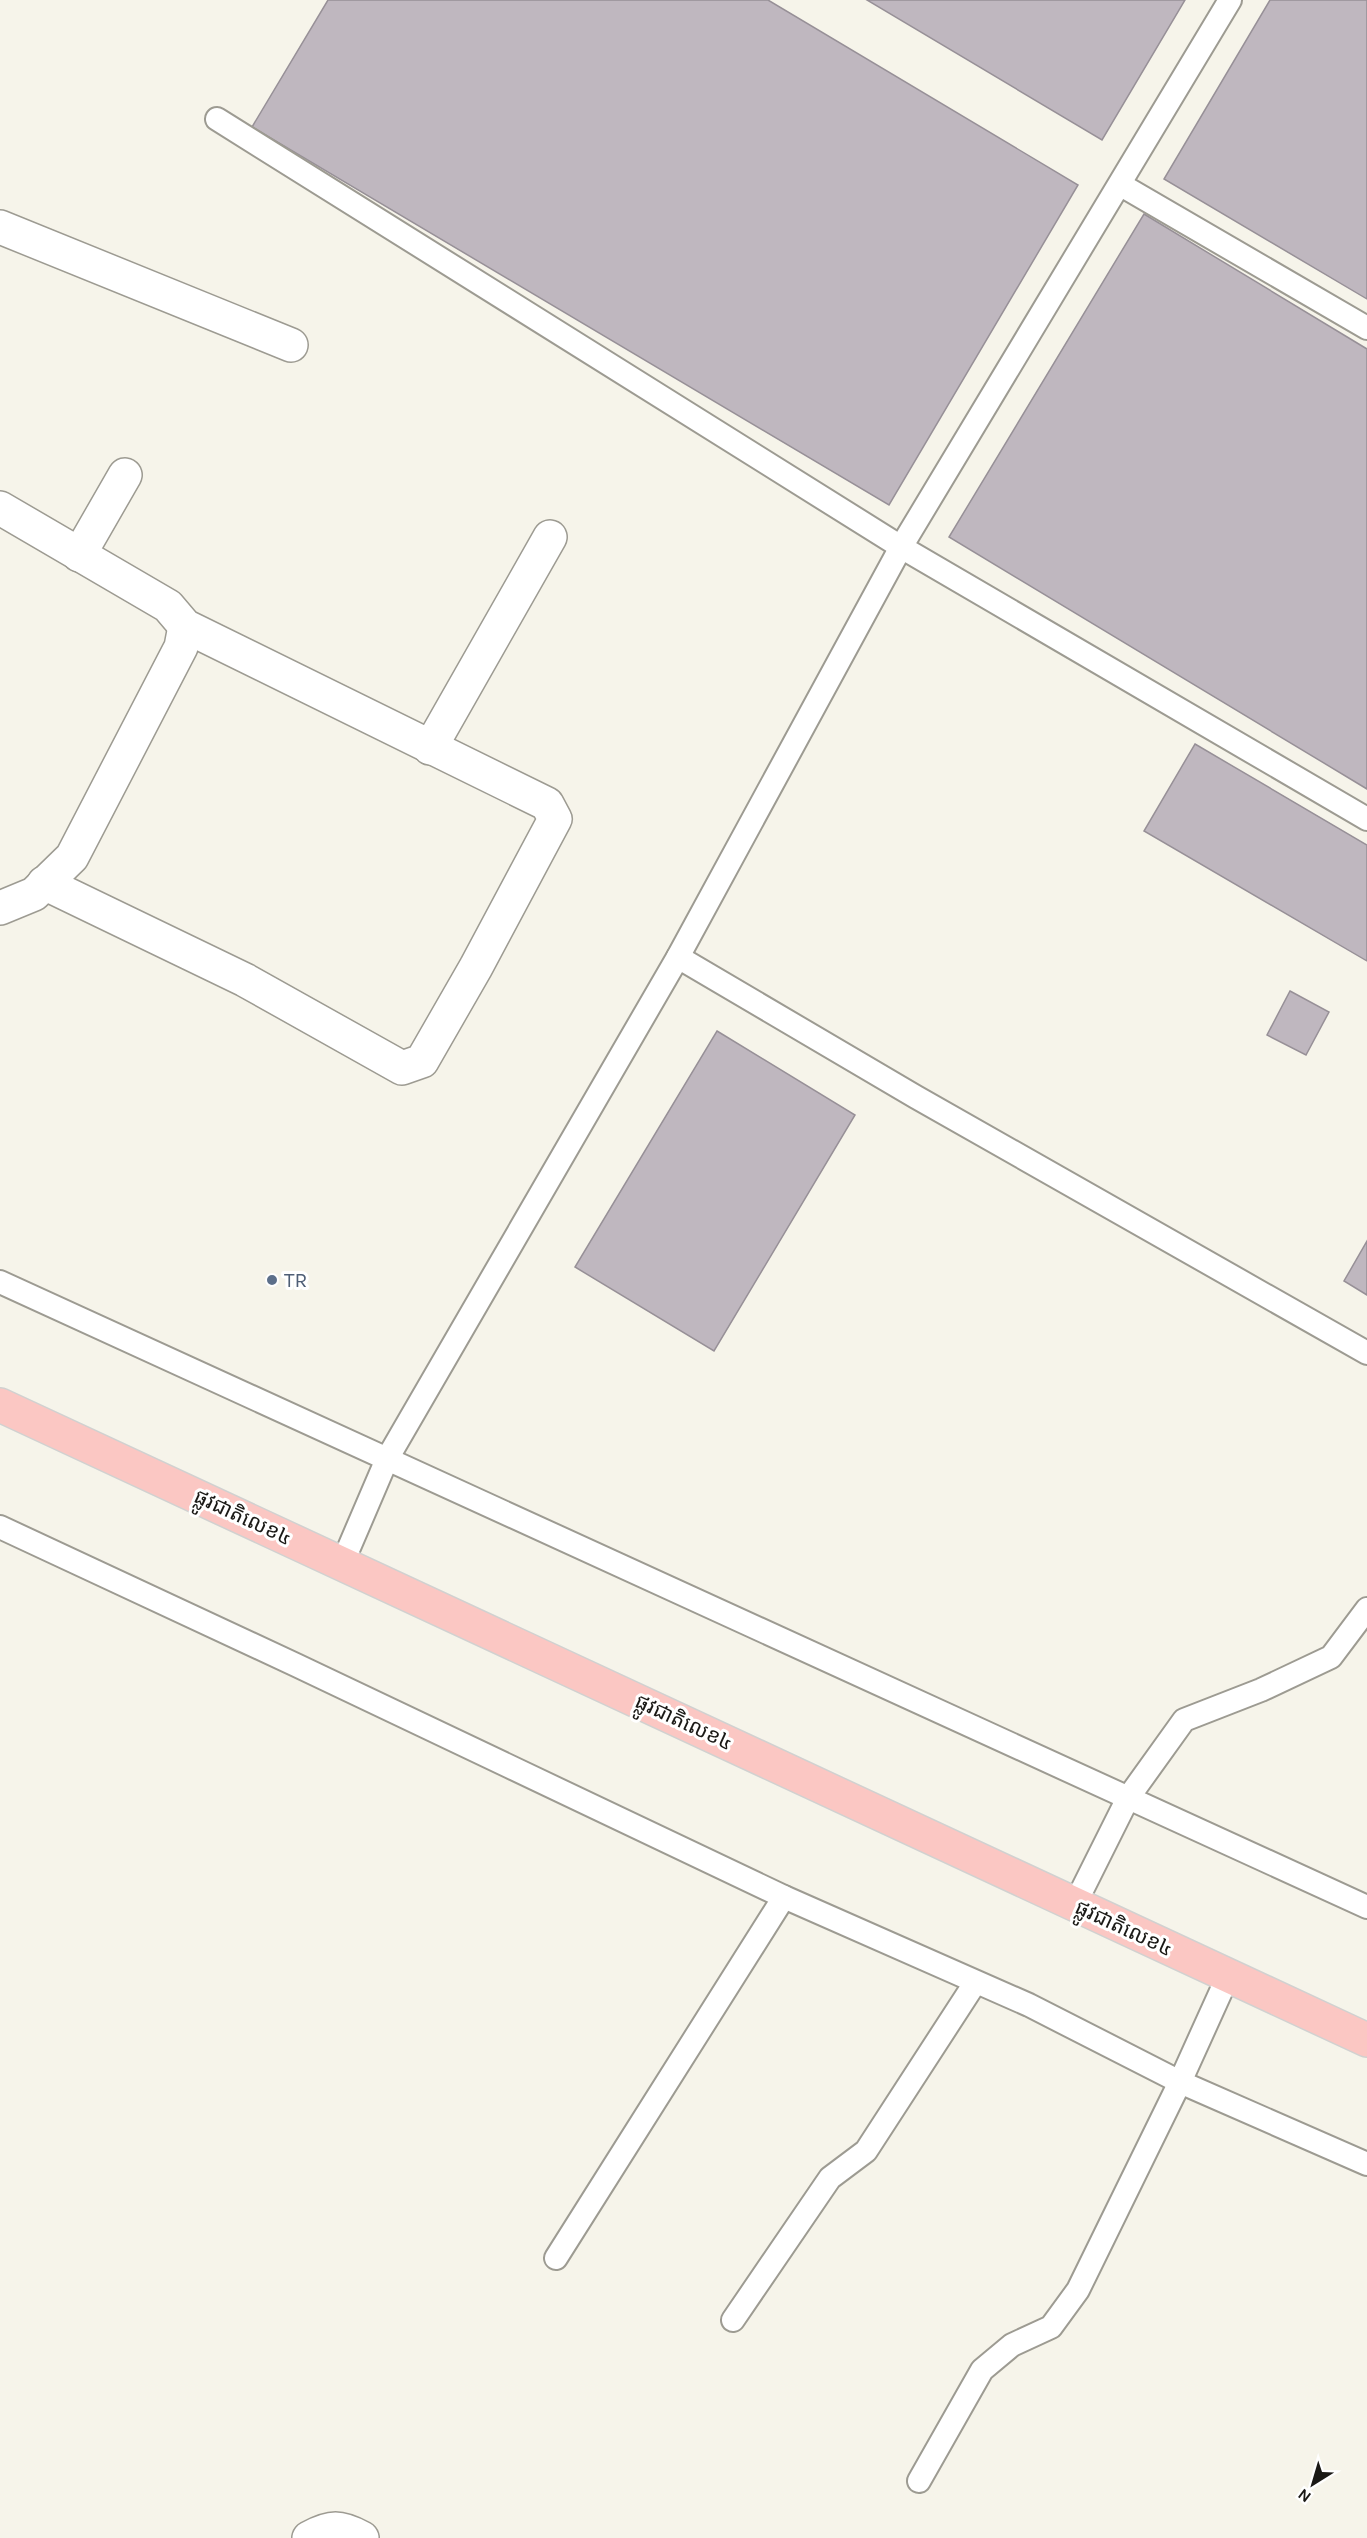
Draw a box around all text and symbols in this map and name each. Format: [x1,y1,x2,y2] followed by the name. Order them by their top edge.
[284,1268,307,1292] place label: TR
[265,1273,279,1287] marker: TR
[187,1484,296,1557] street label: ផ្លូវជាតិលេខ៤
[628,1689,737,1762] street label: ផ្លូវជាតិលេខ៤
[1068,1895,1177,1968] street label: ផ្លូវជាតិលេខ៤
[1283,2454,1343,2514] north arrow
[1294,2485,1315,2507] text: N

